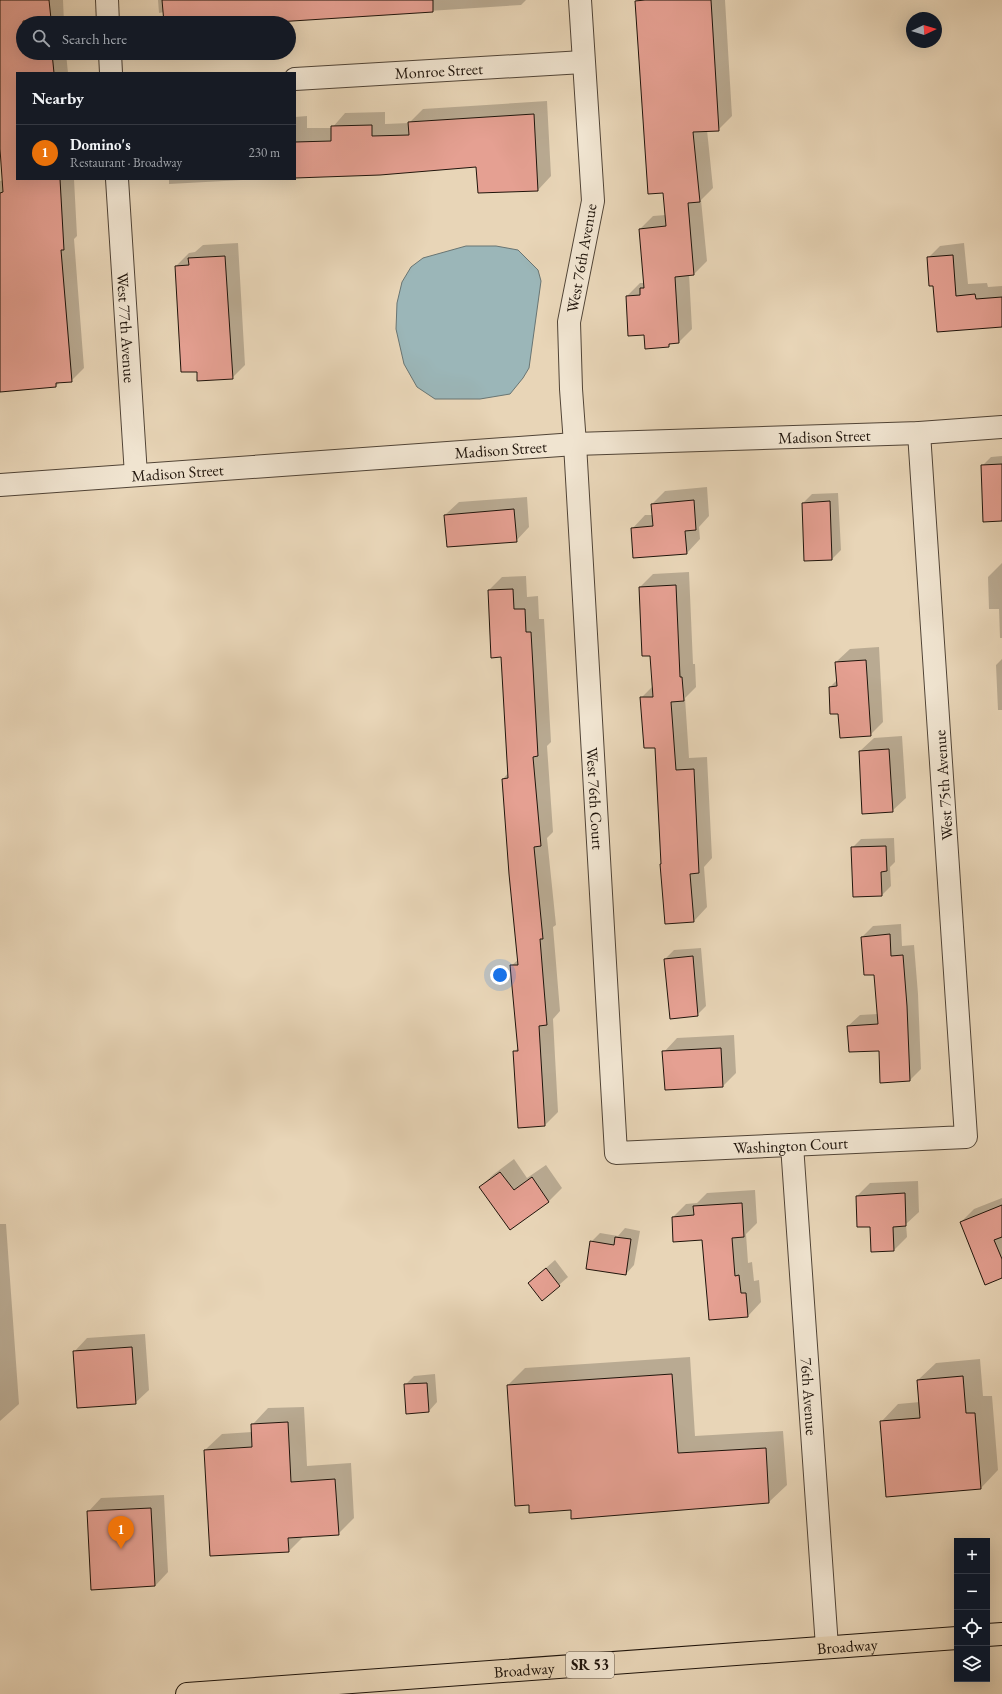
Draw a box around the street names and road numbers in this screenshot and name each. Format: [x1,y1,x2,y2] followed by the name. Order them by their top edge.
[394,58,484,84] street label: Monroe Street
[562,202,601,314] street label: West 76th Avenue
[112,272,140,384] street label: West 77th Avenue
[778,425,871,448] street label: Madison Street
[454,436,548,464] street label: Madison Street
[131,459,224,487] street label: Madison Street
[929,729,958,841] street label: West 75th Avenue
[582,747,608,850] street label: West 76th Court
[733,1132,849,1159] street label: Washington Court
[796,1357,822,1436] street label: 76th Avenue
[816,1634,879,1659] street label: Broadway
[566,1652,614,1678] road number: SR 53
[493,1657,556,1683] street label: Broadway

